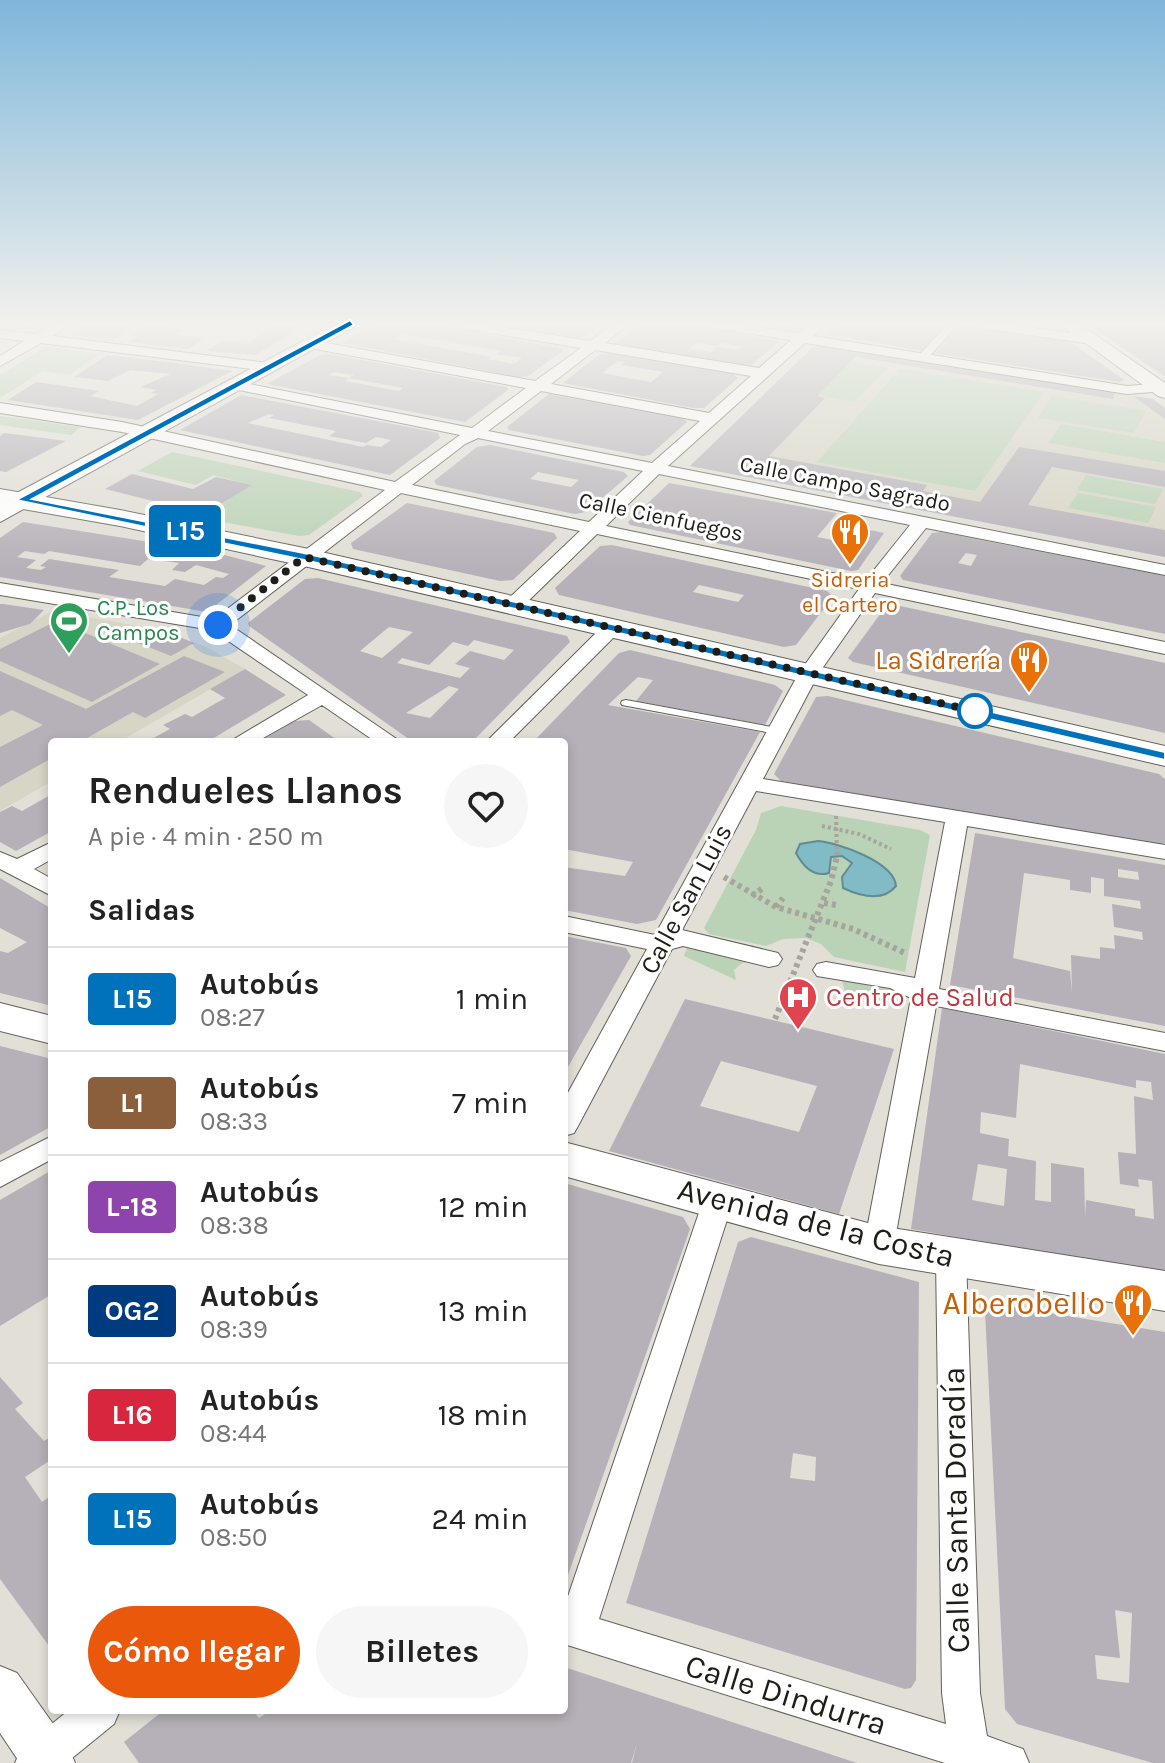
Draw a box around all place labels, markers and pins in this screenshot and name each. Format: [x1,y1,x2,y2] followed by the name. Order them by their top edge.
[829,511,871,566] restaurant icon: Sidreria el Cartero
[802,567,898,618] place label: Sidreria el Cartero
[97,595,180,646] place label: C.P. Los Campos
[48,600,90,655] sports icon: C.P. Los Campos
[1008,639,1050,694] restaurant icon: La Sidrería
[875,645,1001,676] place label: La Sidrería
[958,694,992,728] unlabelled marker
[777,976,819,1031] hospital icon: Centro de Salud
[826,982,1014,1013] place label: Centro de Salud
[1112,1282,1154,1337] restaurant icon: Alberobello
[942,1285,1105,1322] place label: Alberobello

